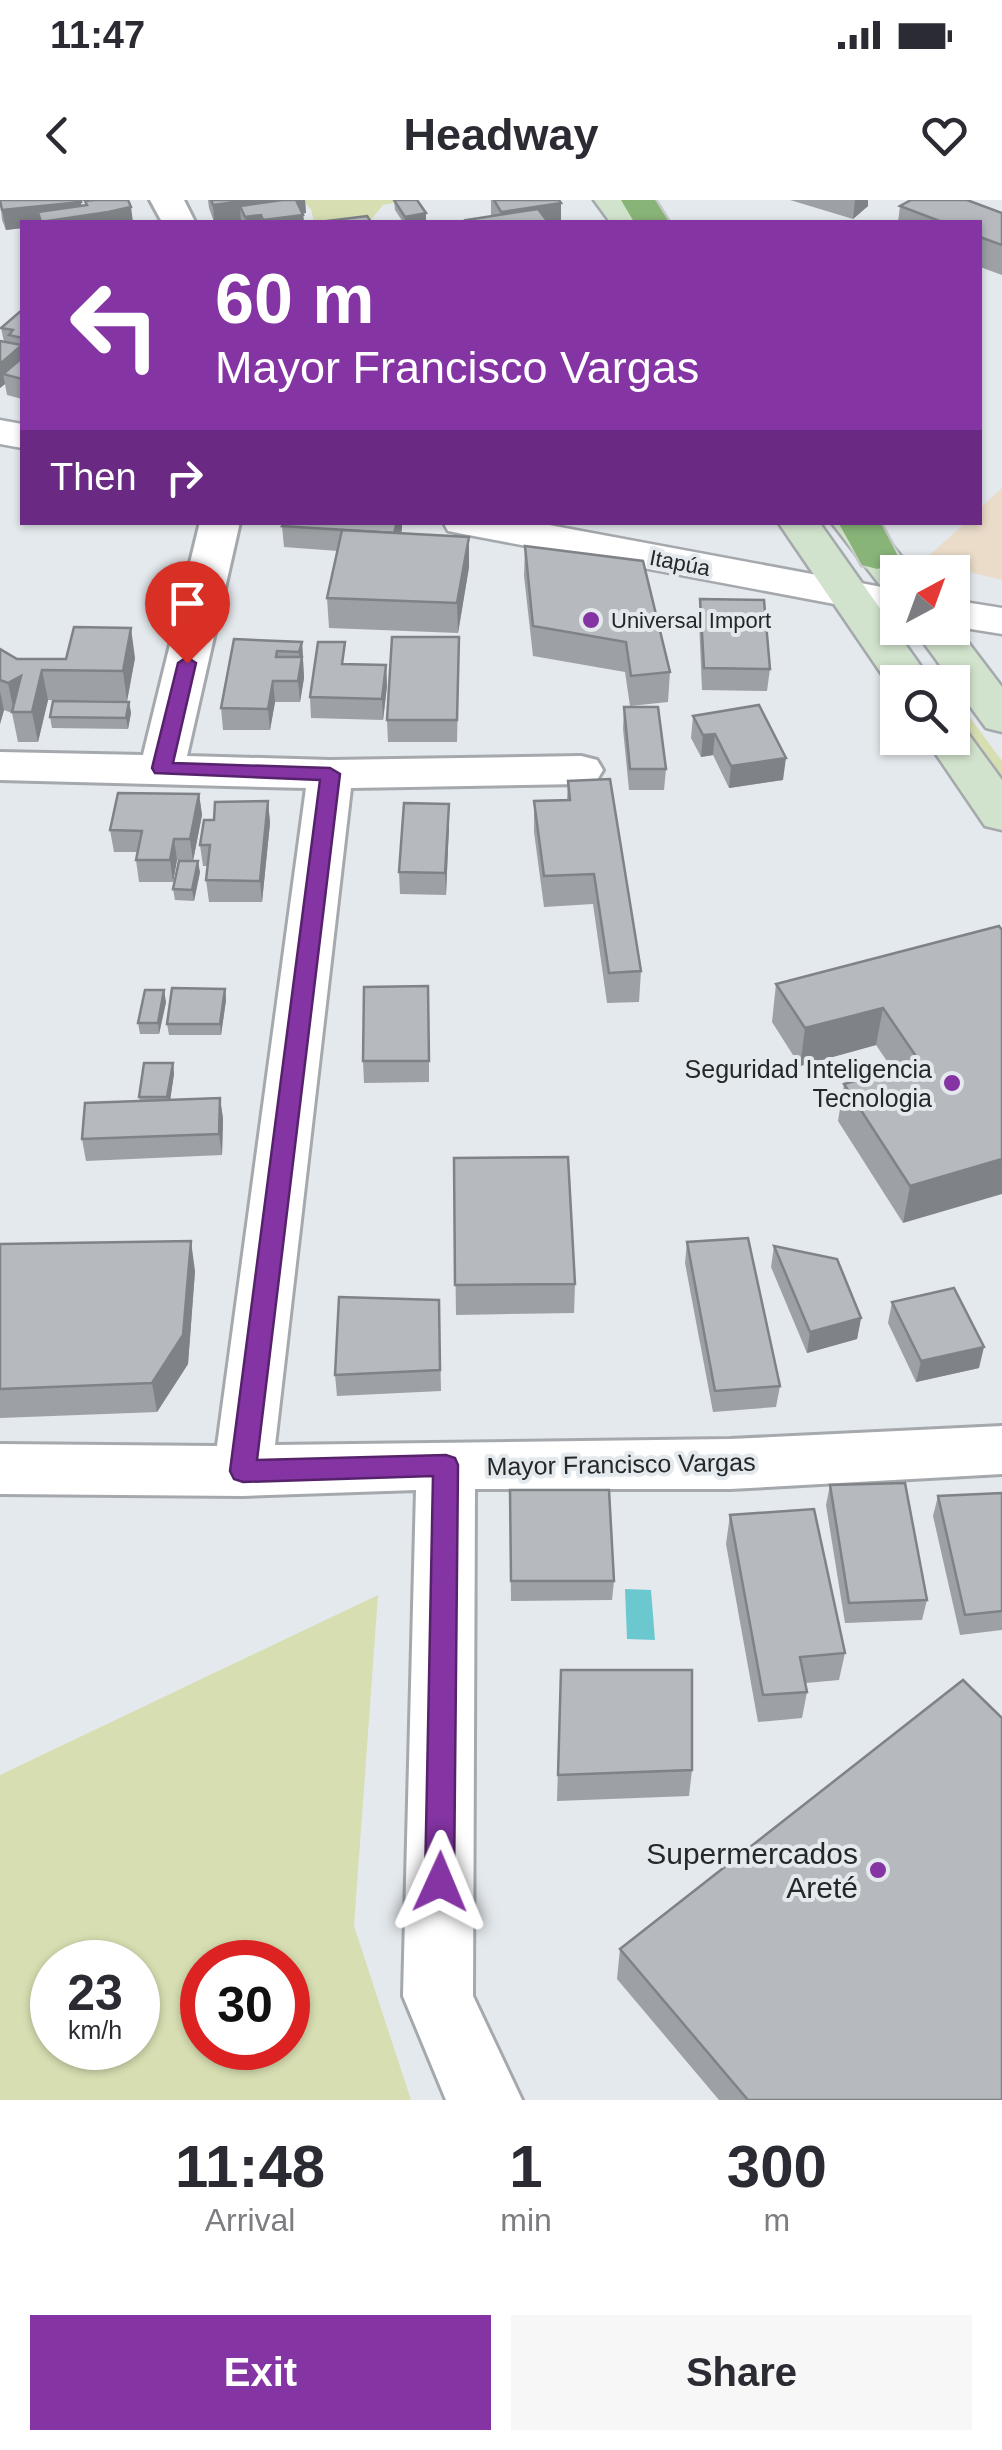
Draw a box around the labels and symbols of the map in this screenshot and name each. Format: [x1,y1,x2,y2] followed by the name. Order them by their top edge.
[648,545,713,581] street label: Itapúa
[880,555,970,645] north arrow
[145,561,230,664] pin
[611,608,771,633] place label: Universal Import
[580,609,602,631] marker: Universal Import
[685,1055,932,1112] place label: Seguridad Inteligencia Tecnologia
[941,1072,963,1094] marker: Seguridad Inteligencia Tecnologia
[486,1448,756,1480] street label: Mayor Francisco Vargas
[388,1830,492,1934] position arrow
[646,1837,858,1904] place label: Supermercados Areté
[867,1859,889,1881] marker: Supermercados Areté
[180,1940,310,2070] speed limit sign: 30

